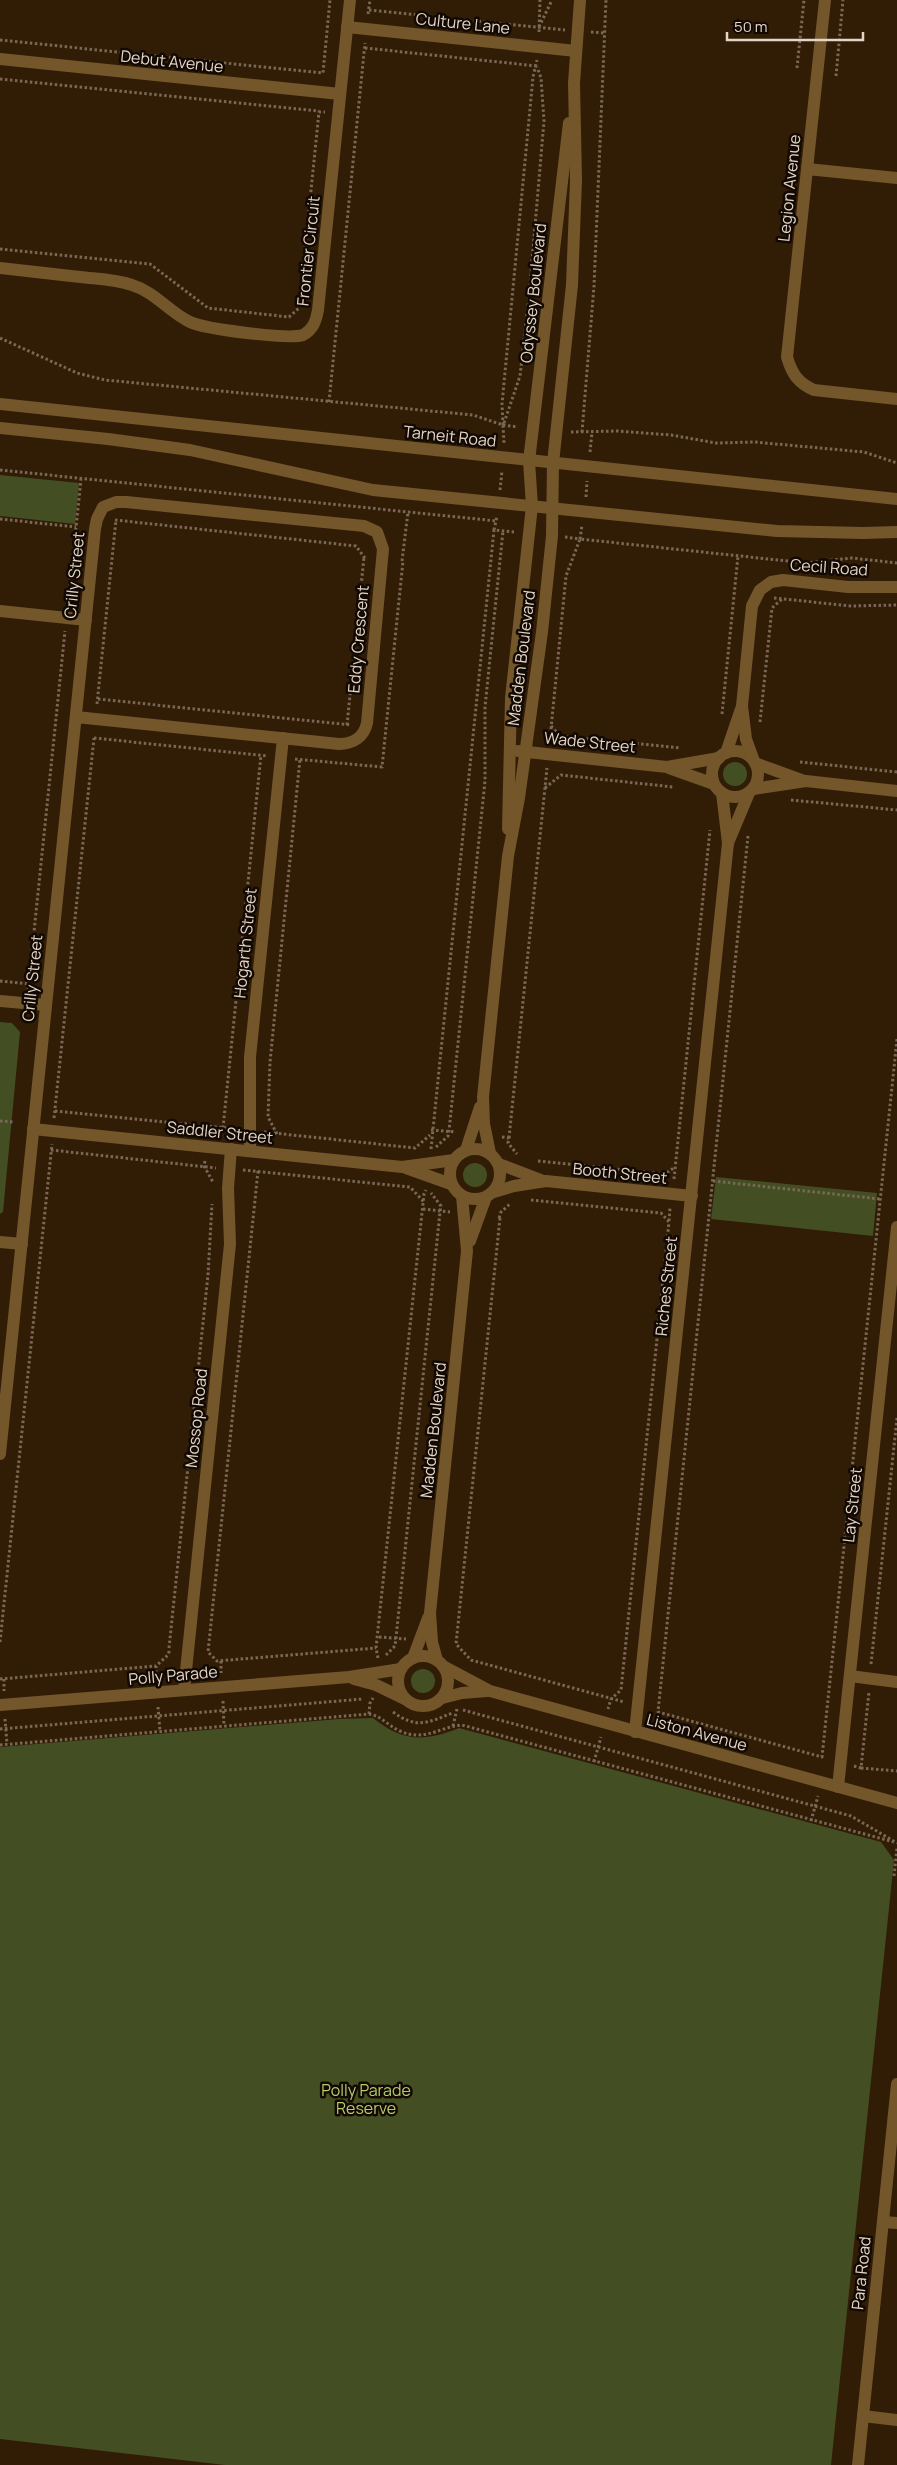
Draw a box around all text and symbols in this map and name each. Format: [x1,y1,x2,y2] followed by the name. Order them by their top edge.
[415,7,511,39] street label: Culture Lane
[727,10,863,42] scale bar
[734,16,768,37] text: 50 m
[119,45,225,77] street label: Debut Avenue
[772,133,806,243] street label: Legion Avenue
[291,195,325,307] street label: Frontier Circuit
[515,222,551,364] street label: Odyssey Boulevard
[403,420,497,452] street label: Tarneit Road
[59,531,89,619] street label: Crilly Street
[789,553,869,581] street label: Cecil Road
[342,584,374,694] street label: Eddy Crescent
[502,589,540,727] street label: Madden Boulevard
[543,726,637,758] street label: Wade Street
[228,887,262,999] street label: Hogarth Street
[17,934,47,1022] street label: Crilly Street
[166,1115,274,1149] street label: Saddler Street
[572,1157,668,1189] street label: Booth Street
[650,1235,682,1337] street label: Riches Street
[415,1361,451,1499] street label: Madden Boulevard
[180,1367,212,1469] street label: Mossop Road
[837,1466,867,1544] street label: Lay Street
[127,1660,219,1690] street label: Polly Parade
[644,1708,750,1756] street label: Liston Avenue
[321,2079,411,2119] park label: Polly Parade Reserve
[846,2235,876,2311] street label: Para Road

